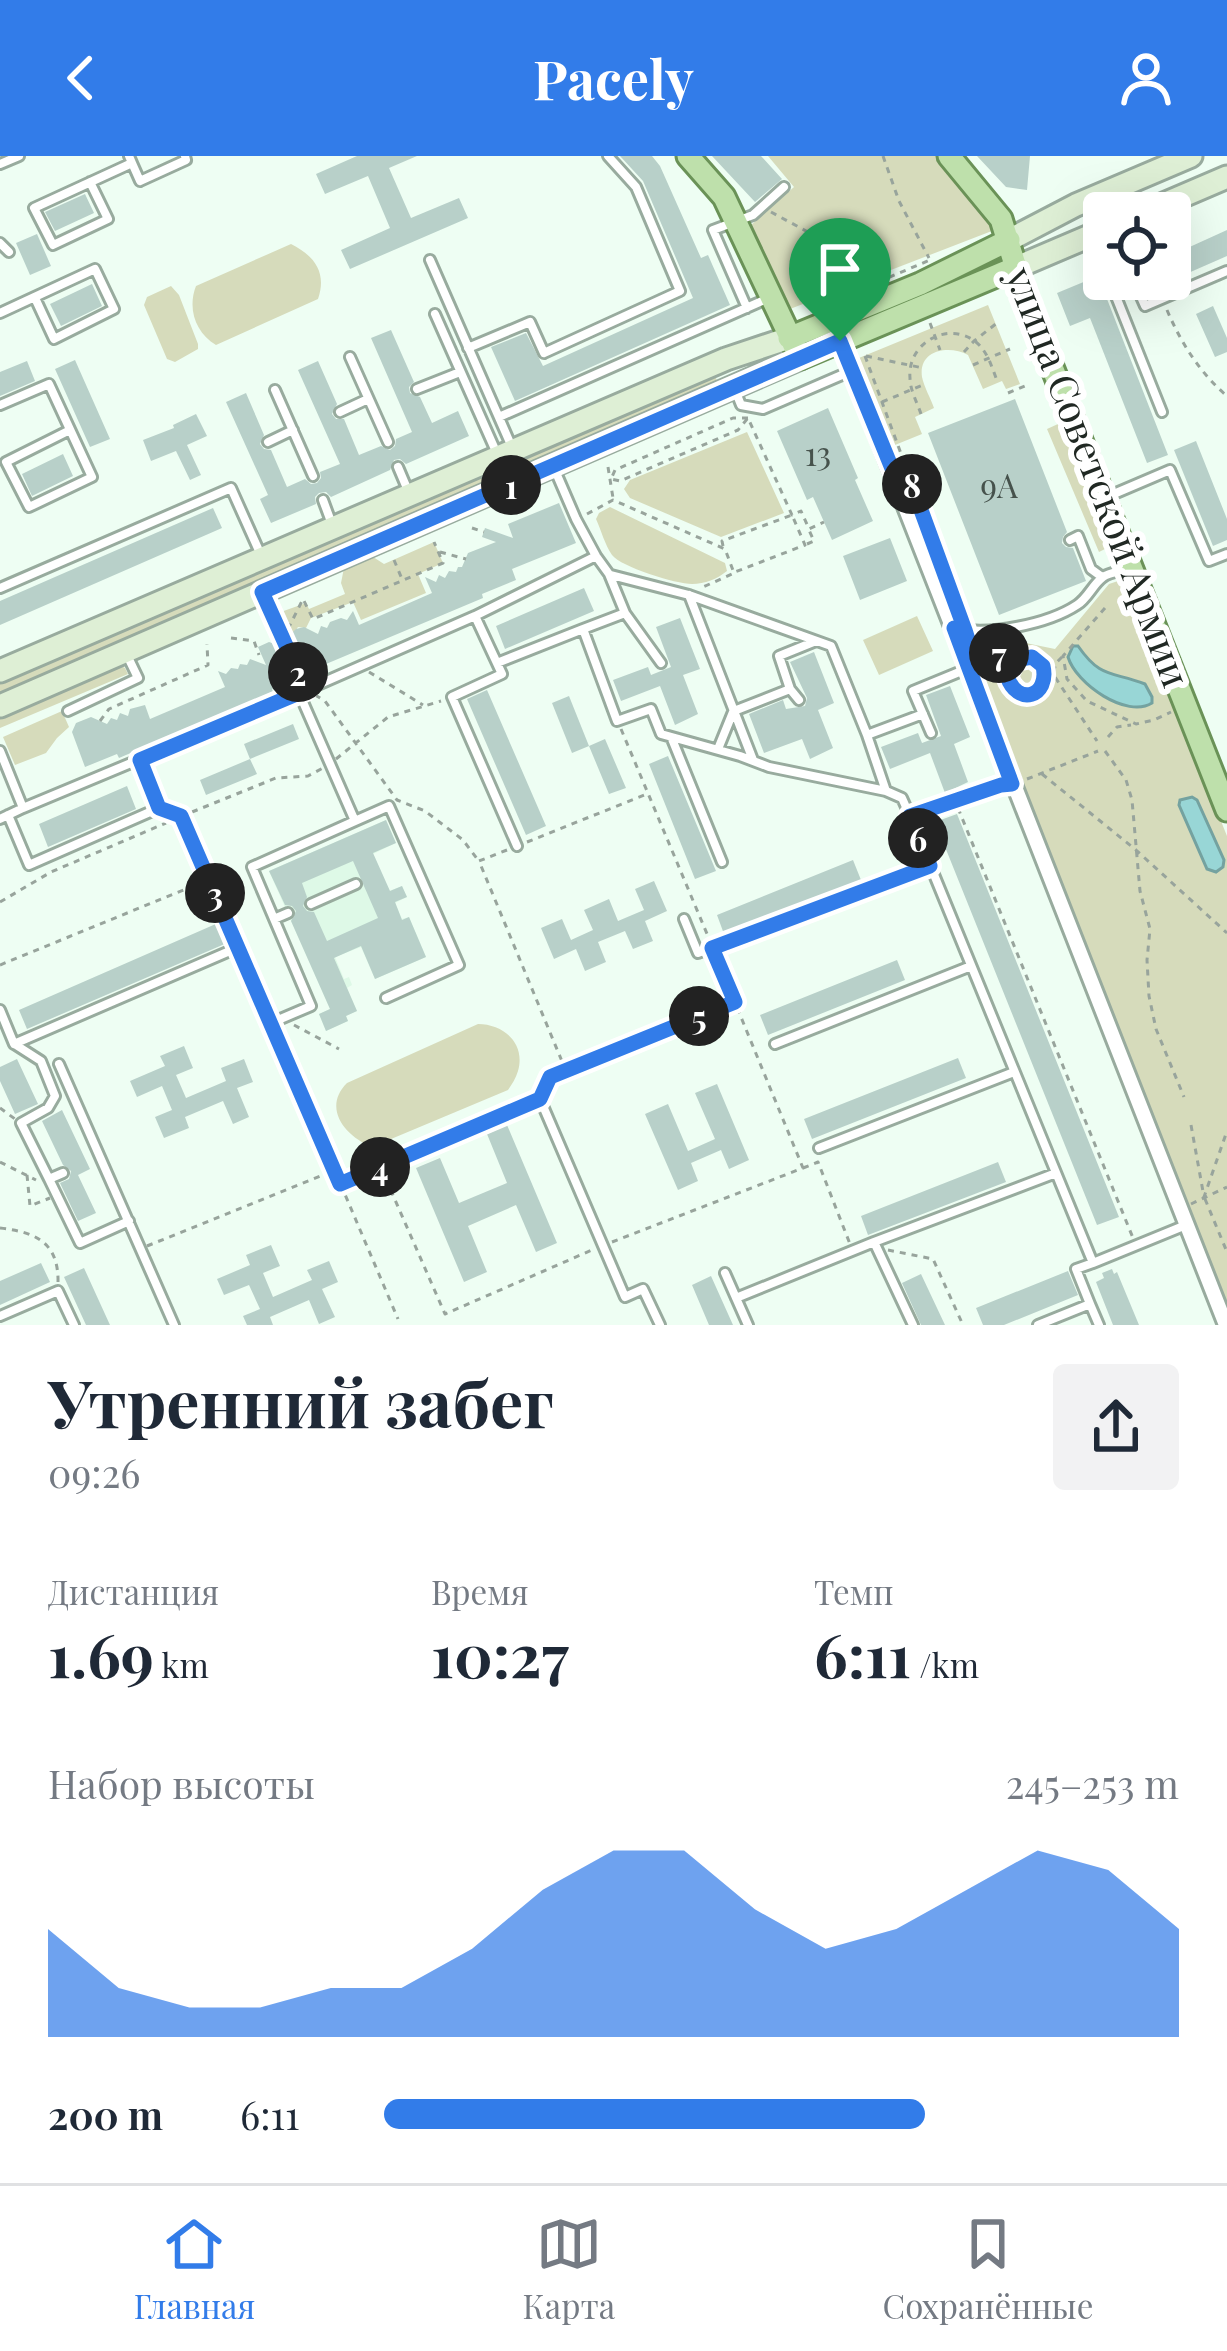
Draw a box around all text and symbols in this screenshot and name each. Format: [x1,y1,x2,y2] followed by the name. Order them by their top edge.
[533,42,694,114] text: Pacely
[48,45,114,111] icon: back
[1113,45,1179,111] icon: person
[1083,192,1191,300] map controls
[1083,192,1191,300] button: locate
[789,218,891,341] pin
[807,236,873,302] icon: arrive
[995,258,1204,694] street label: улица Советской Армии
[805,430,831,474] house number: 13
[882,454,942,514] pin: 8
[481,455,541,515] pin: 1
[903,462,921,506] text: 8
[980,462,1018,506] house number: 9А
[505,463,517,507] text: 1
[969,623,1029,683] pin: 7
[991,631,1007,675] text: 7
[268,642,328,702] pin: 2
[289,650,307,694] text: 2
[888,808,948,868] pin: 6
[909,816,927,860] text: 6
[185,863,245,923] pin: 3
[207,871,223,915] text: 3
[669,986,729,1046] pin: 5
[691,994,707,1038] text: 5
[350,1137,410,1197] pin: 4
[371,1145,389,1189] text: 4
[48,1357,554,1445] text: Утренний забег
[1053,1364,1179,1490] button: share
[48,1446,140,1498] text: 09:26
[48,1569,219,1613] text: Дистанция
[431,1569,528,1613] text: Время
[814,1569,893,1613] text: Темп
[48,1613,154,1693] text: 1.69
[431,1613,569,1693] text: 10:27
[814,1613,911,1693] text: 6:11
[154,1642,209,1686] text: km
[911,1642,979,1686] text: /km
[48,1757,315,1809] text: Набор высоты
[1006,1757,1179,1809] text: 245–253 m
[48,2088,163,2140] text: 200 m
[240,2088,299,2140] text: 6:11
[134,2211,255,2327] tab: Главная
[522,2211,615,2327] tab: Карта
[882,2211,1093,2327] tab: Сохранённые

